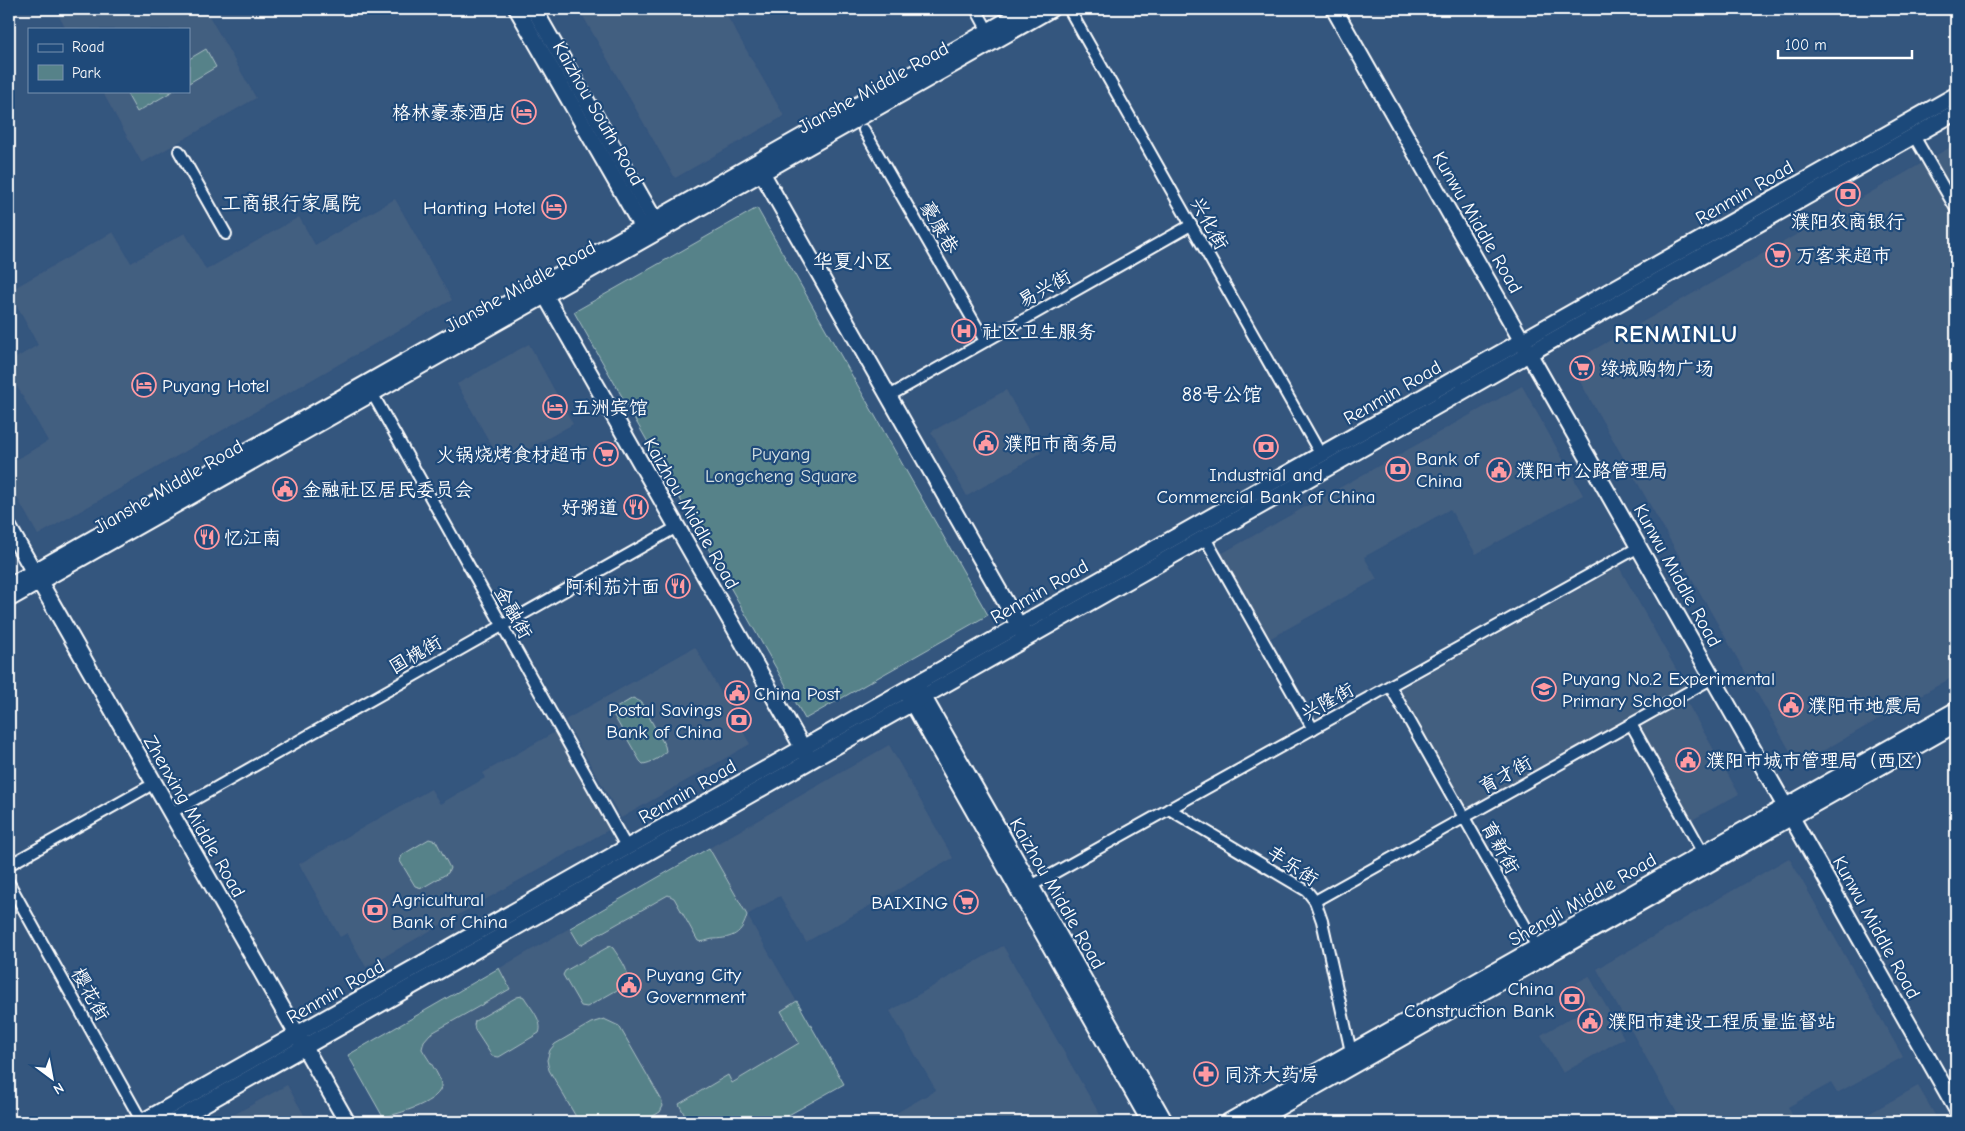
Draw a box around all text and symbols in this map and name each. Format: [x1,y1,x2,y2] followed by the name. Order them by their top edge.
[28,28,190,92] legend
[1778,28,1911,60] scale bar
[1785,36,1827,54] text: 100 m
[794,37,953,138] street label: Jianshe Middle Road
[72,38,104,56] text: Road
[548,38,648,189] street label: Kaizhou South Road
[72,64,101,82] text: Park
[511,99,537,125] hotel icon: 格林豪泰酒店
[392,102,506,124] place label: 格林豪泰酒店
[1428,148,1527,297] street label: Kunwu Middle Road
[1692,156,1797,230] street label: Renmin Road
[1835,181,1861,207] bank icon: 濮阳农商银行
[221,192,361,215] district label: 工商银行家属院
[1186,193,1233,254] street label: 兴化街
[541,194,567,220] hotel icon: Hanting Hotel
[423,197,536,219] place label: Hanting Hotel
[915,197,963,258] street label: 豪康巷
[1791,211,1905,233] place label: 濮阳农商银行
[441,236,600,337] street label: Jianshe Middle Road
[1765,242,1791,268] supermarket icon: 万客来超市
[1796,245,1891,267] place label: 万客来超市
[813,250,893,273] district label: 华夏小区
[1014,265,1075,312] street label: 易兴街
[951,318,977,344] hospital icon: 社区卫生服务
[1614,320,1738,348] district label: RENMINLU
[982,321,1096,343] place label: 社区卫生服务
[1569,355,1595,381] supermarket icon: 绿城购物广场
[1340,356,1445,430] street label: Renmin Road
[1600,358,1714,380] place label: 绿城购物广场
[131,372,157,398] hotel icon: Puyang Hotel
[162,375,269,397] place label: Puyang Hotel
[1182,383,1262,406] district label: 88号公馆
[542,394,568,420] hotel icon: 五洲宾馆
[572,397,648,419] place label: 五洲宾馆
[973,430,999,456] public building icon: 濮阳市商务局
[1004,433,1118,455] place label: 濮阳市商务局
[639,434,743,593] street label: Kaizhou Middle Road
[1253,434,1279,460] bank icon: Industrial and Commercial Bank of China
[90,435,247,539] street label: Jianshe Middle Road
[593,441,619,467] supermarket icon: 火锅烧烤食材超市
[705,443,857,487] park label: Puyang Longcheng Square
[436,444,588,466] place label: 火锅烧烤食材超市
[1416,448,1481,492] place label: Bank of China
[1385,456,1411,482] bank icon: Bank of China
[1486,457,1512,483] public building icon: 濮阳市公路管理局
[1516,460,1668,482] place label: 濮阳市公路管理局
[1156,464,1376,508] place label: Industrial and Commercial Bank of China
[272,476,298,502] public building icon: 金融社区居民委员会
[302,479,473,501] place label: 金融社区居民委员会
[623,494,649,520] restaurant icon: 好粥道
[561,497,618,519] place label: 好粥道
[1629,500,1725,651] street label: Kunwu Middle Road
[194,524,220,550] restaurant icon: 忆江南
[224,527,281,549] place label: 忆江南
[987,555,1092,629] street label: Renmin Road
[665,573,691,599] restaurant icon: 阿利茄汁面
[565,576,660,598] place label: 阿利茄汁面
[490,582,537,643] street label: 金融街
[385,631,446,679] street label: 国槐街
[1562,668,1775,712] place label: Puyang No.2 Experimental Primary School
[1531,676,1557,702] school or university icon: Puyang No.2 Experimental Primary School
[1297,678,1358,725] street label: 兴隆街
[724,680,750,706] public building icon: China Post
[754,683,840,705] place label: China Post
[1778,692,1804,718] public building icon: 濮阳市地震局
[1808,695,1922,717] place label: 濮阳市地震局
[606,699,722,743] place label: Postal Savings Bank of China
[726,707,752,733] bank icon: Postal Savings Bank of China
[139,732,249,901] street label: Zhenxing Middle Road
[1675,747,1701,773] public building icon: 濮阳市城市管理局（西区）
[1706,750,1934,772] place label: 濮阳市城市管理局（西区）
[1475,751,1536,798] street label: 育才街
[635,755,740,829] street label: Renmin Road
[1005,814,1109,973] street label: Kaizhou Middle Road
[1477,817,1524,878] street label: 育新街
[1263,841,1322,891] street label: 丰乐街
[1505,849,1660,951] street label: Shengli Middle Road
[1828,852,1924,1003] street label: Kunwu Middle Road
[392,889,508,933] place label: Agricultural Bank of China
[953,889,979,915] supermarket icon: BAIXING
[871,892,948,914] place label: BAIXING
[362,897,388,923] bank icon: Agricultural Bank of China
[283,955,388,1029] street label: Renmin Road
[67,964,114,1025] street label: 樱花街
[646,964,746,1008] place label: Puyang City Government
[616,972,642,998] public building icon: Puyang City Government
[1404,978,1555,1022] place label: China Construction Bank
[1559,986,1585,1012] bank icon: China Construction Bank
[1577,1008,1603,1034] public building icon: 濮阳市建设工程质量监督站
[1608,1011,1836,1033] place label: 濮阳市建设工程质量监督站
[28,1054,78,1104] north arrow
[1193,1061,1219,1087] pharmacy icon: 同济大药房
[1224,1064,1319,1086] place label: 同济大药房
[50,1079,67,1098] text: N

